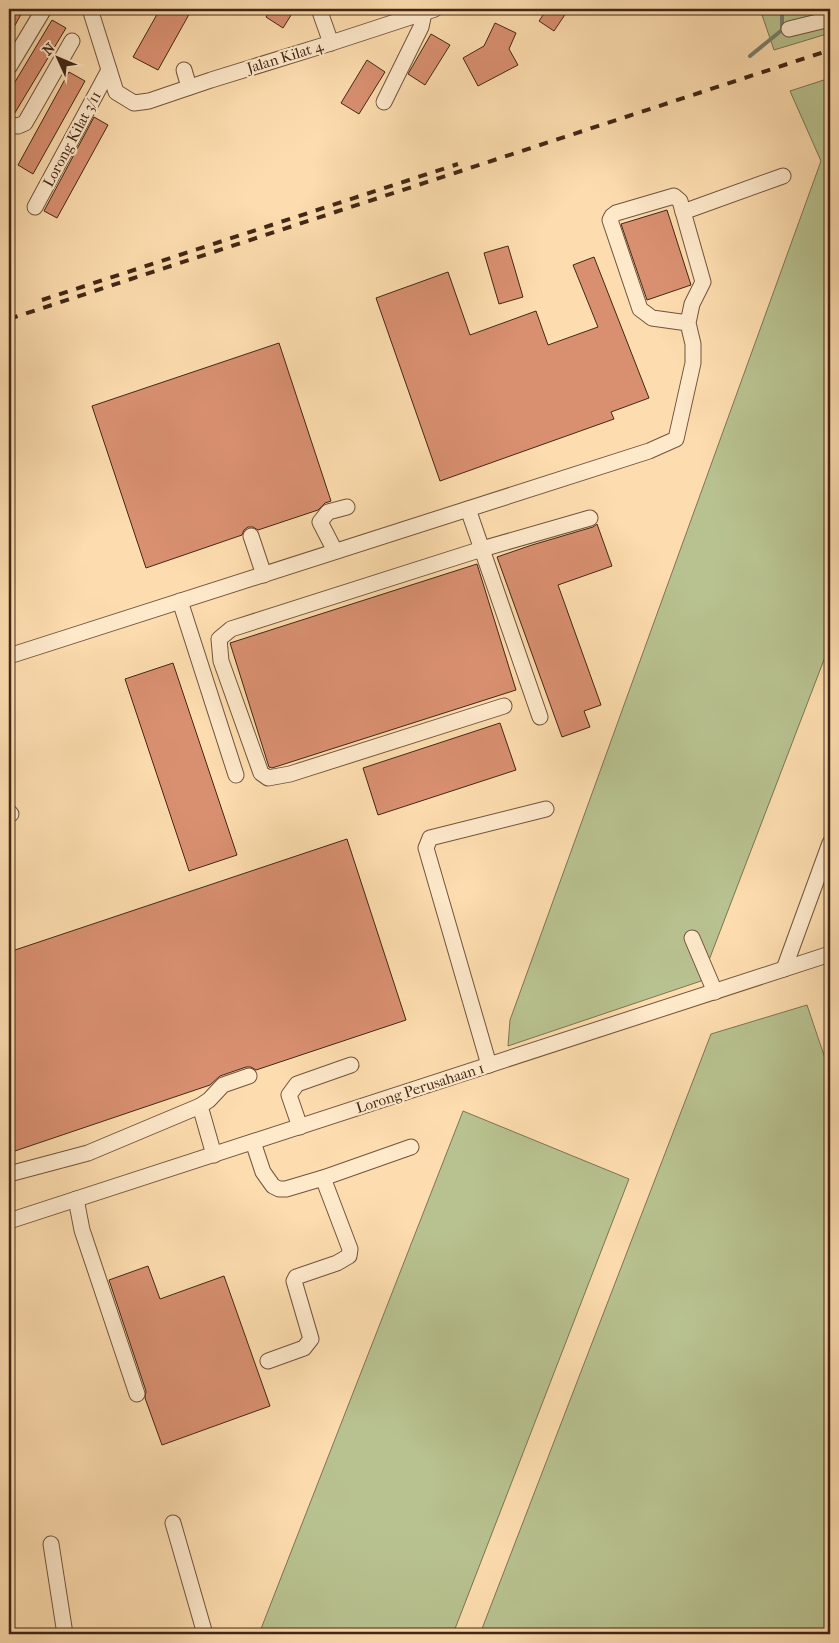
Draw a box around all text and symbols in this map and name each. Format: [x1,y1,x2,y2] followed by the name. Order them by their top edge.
[32,32,82,82] north arrow
[244,36,327,77] street label: Jalan Kilat 4
[39,39,59,59] text: N
[39,88,105,190] street label: Lorong Kilat 3/11
[354,1059,486,1117] street label: Lorong Perusahaan 1

